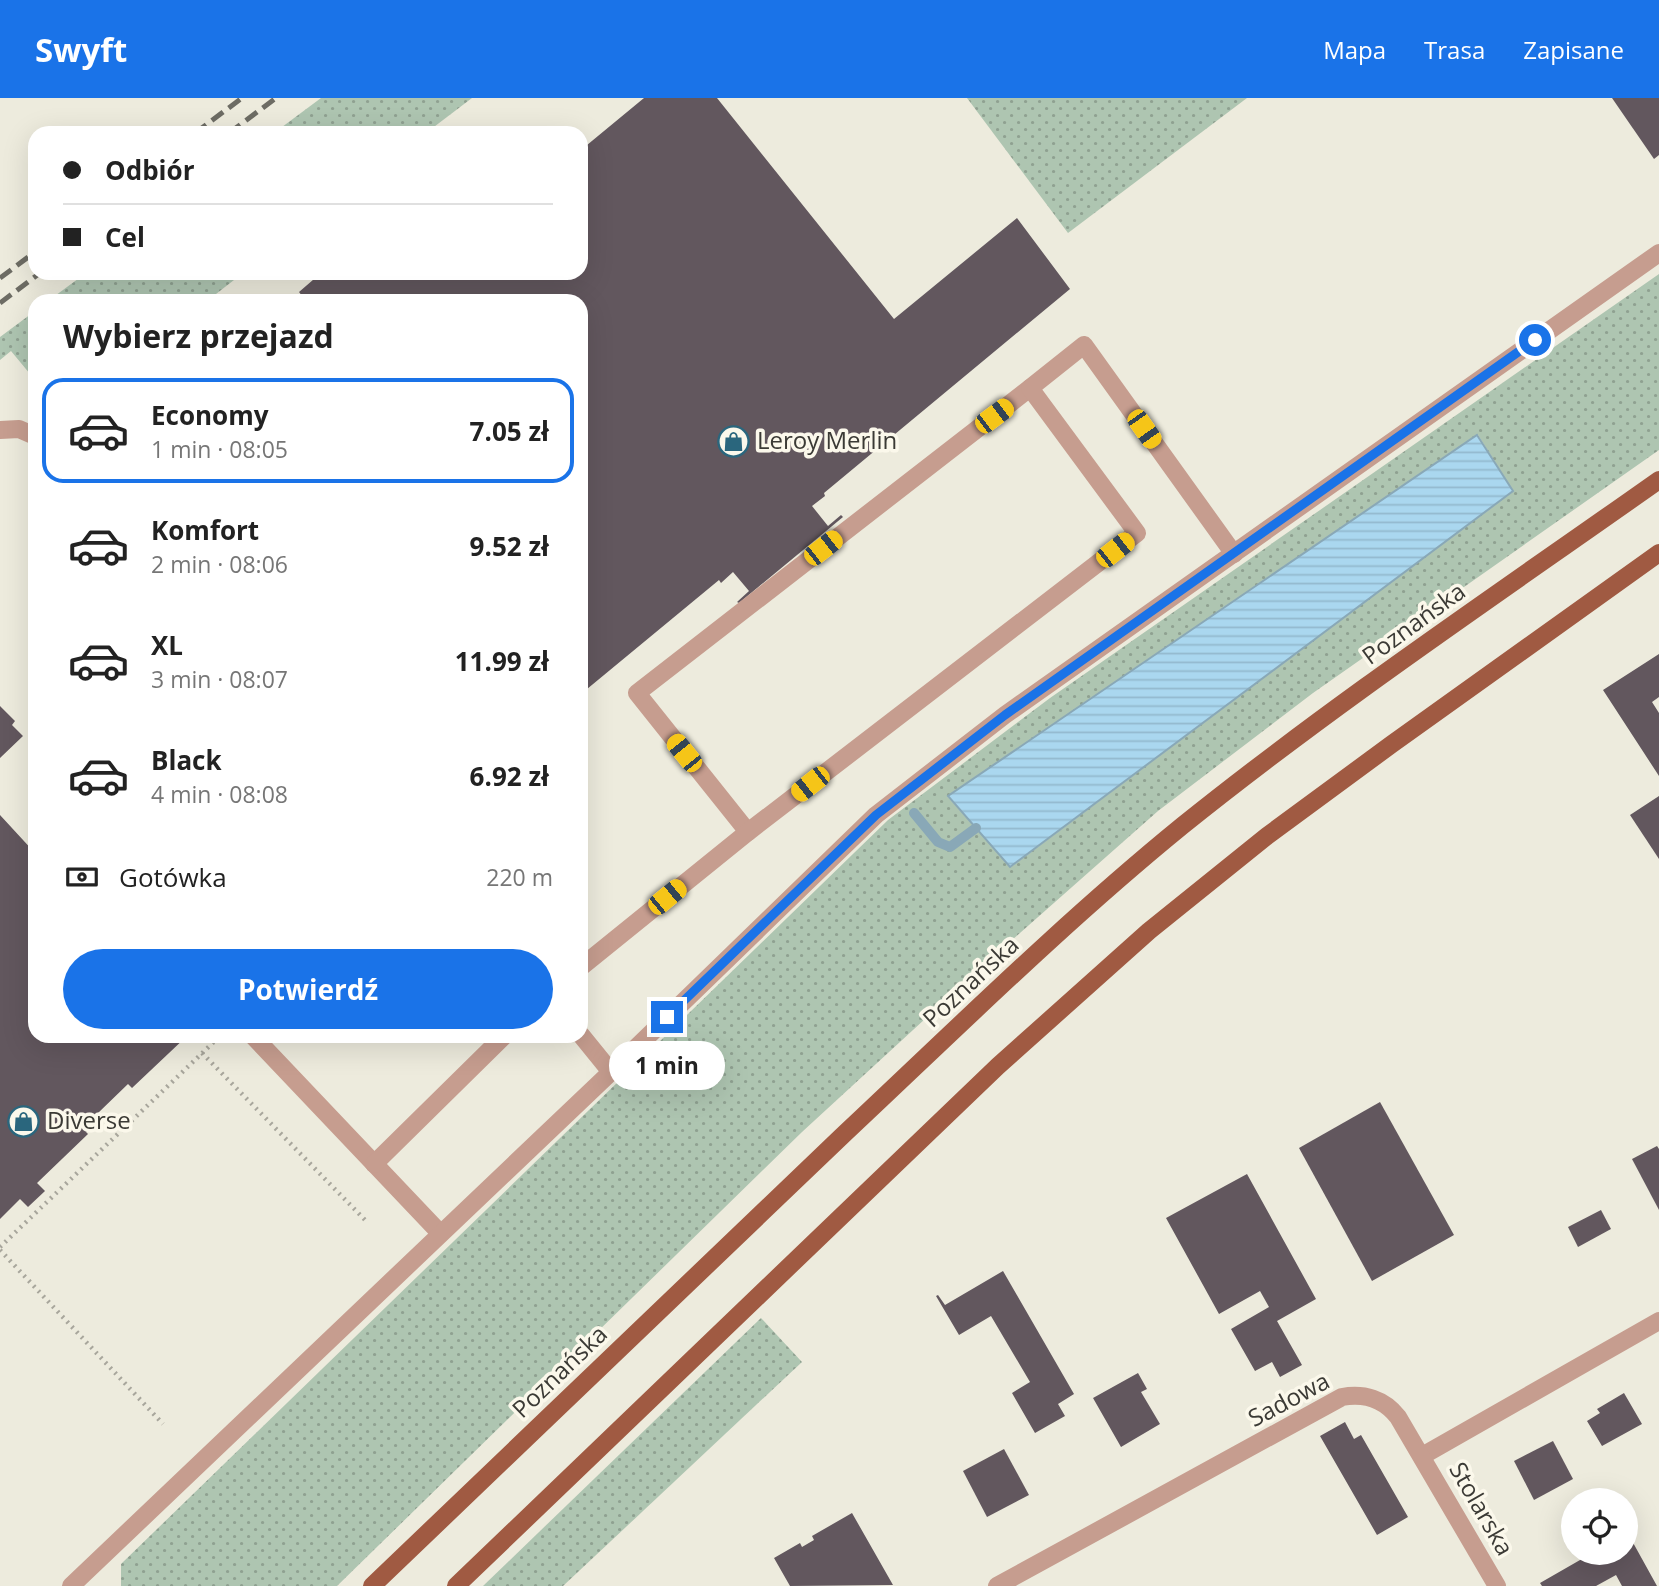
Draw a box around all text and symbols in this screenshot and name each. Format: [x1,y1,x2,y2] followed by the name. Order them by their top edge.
[35,27,127,72] text: Swyft
[1323,33,1386,66] text: Mapa
[1424,33,1485,66] text: Trasa
[1523,33,1624,66] text: Zapisane
[105,152,194,188] text: Odbiór
[105,219,145,255] text: Cel
[63,314,334,357] text: Wybierz przejazd
[1519,324,1551,356] route start
[971,395,1018,437] car
[151,397,269,433] text: Economy
[67,399,130,462] icon: car
[1124,406,1165,452] car
[470,413,549,449] text: 7.05 zł
[757,423,897,456] place label: Leroy Merlin
[717,424,751,458] shop icon: Leroy Merlin
[151,433,288,465] text: 1 min · 08:05
[151,512,259,548] text: Komfort
[67,514,130,577] icon: car
[800,527,847,569] car
[470,528,549,564] text: 9.52 zł
[1092,529,1139,571] car
[151,548,288,580] text: 2 min · 08:06
[1355,574,1471,671] street label: Poznańska
[151,627,183,663] text: XL
[67,629,130,692] icon: car
[455,643,549,679] text: 11.99 zł
[151,663,288,695] text: 3 min · 08:07
[663,730,706,776] car
[151,742,222,778] text: Black
[67,744,130,807] icon: car
[470,758,549,794] text: 6.92 zł
[787,763,834,805] car
[151,778,288,810] text: 4 min · 08:08
[63,858,101,896] icon: cash
[119,859,227,895] text: Gotówka
[486,861,553,893] text: 220 m
[645,876,690,918] car
[915,928,1025,1034] street label: Poznańska
[63,949,553,1029] button: Potwierdź
[651,1001,683,1033] route end
[609,1042,725,1090] callout: 1 min
[635,1049,699,1081] text: 1 min
[47,1103,131,1136] place label: Diverse
[7,1104,41,1138] shop icon: Diverse
[504,1317,614,1425] street label: Poznańska
[1242,1364,1335,1434] street label: Sadowa
[1442,1456,1522,1561] street label: Stolarska
[1561,1488,1638,1565] map controls
[1561,1488,1638,1565] button: locate

